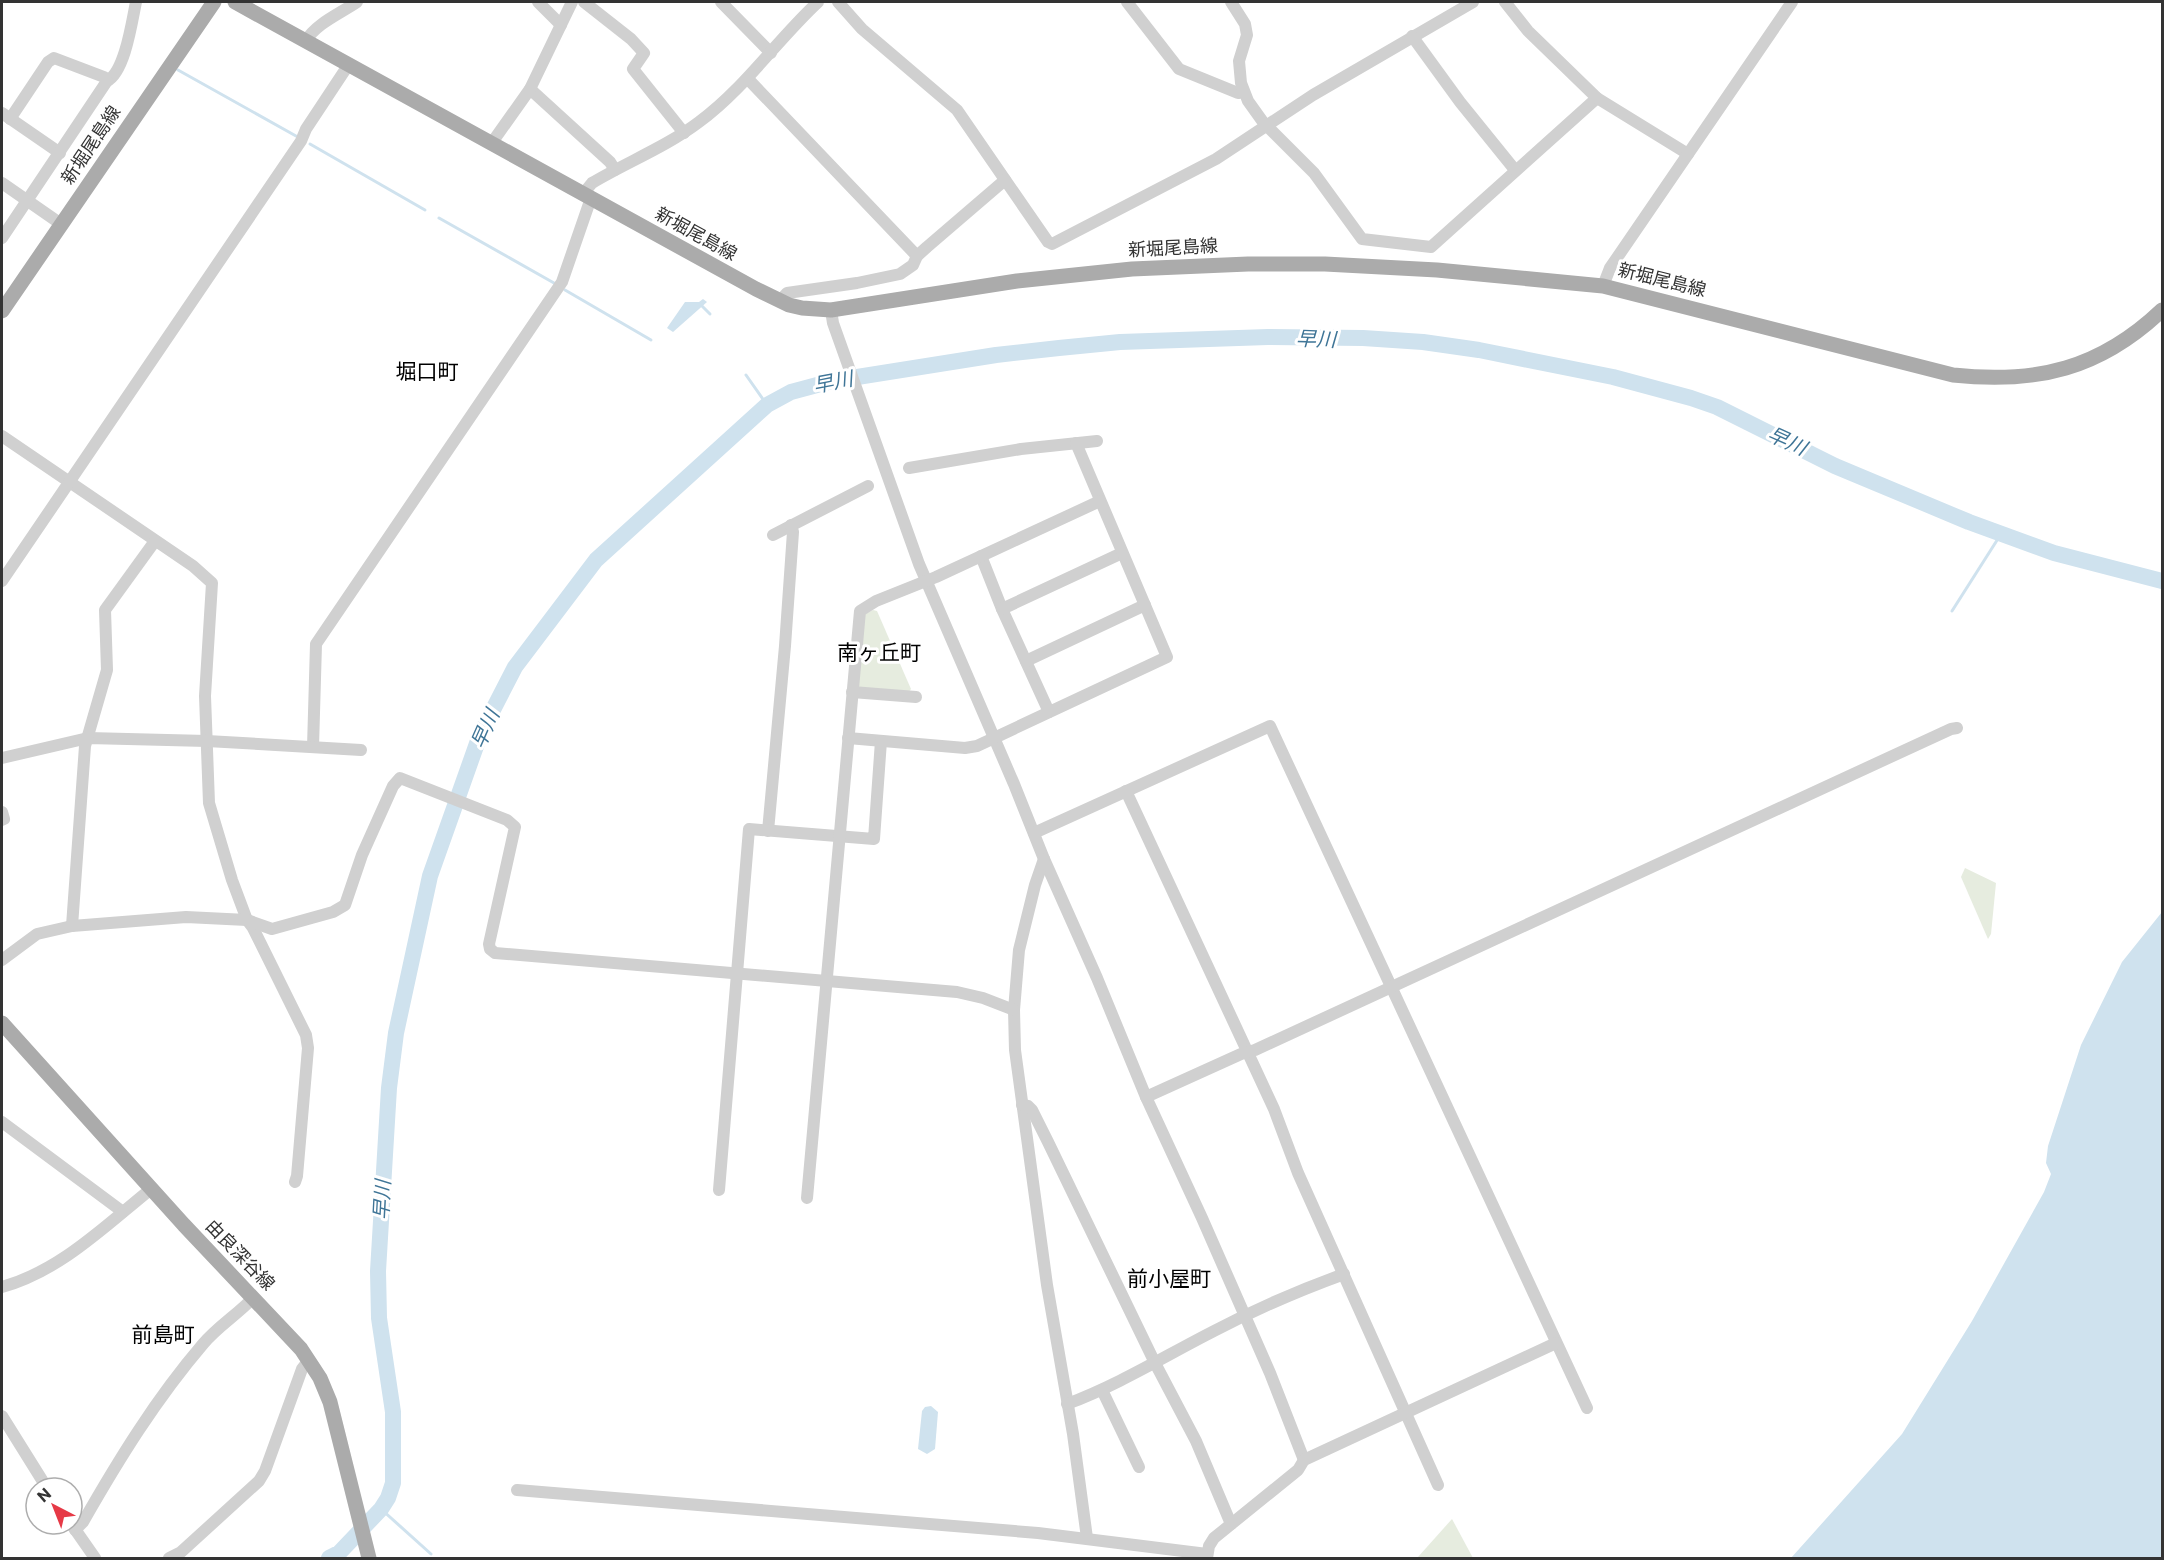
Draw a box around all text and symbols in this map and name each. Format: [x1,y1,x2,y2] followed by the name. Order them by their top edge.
[56,101,124,188] street label: 新堀尾島線
[652,202,741,265] street label: 新堀尾島線
[1127,234,1218,260] street label: 新堀尾島線
[1616,257,1709,301] street label: 新堀尾島線
[1296,325,1338,351] water label: 早川
[396,358,459,383] district label: 堀口町
[811,365,857,397] water label: 早川
[1764,421,1812,460] water label: 早川
[837,639,921,664] district label: 南ヶ丘町
[465,704,504,752] water label: 早川
[368,1177,394,1221] water label: 早川
[202,1214,280,1294] street label: 由良深谷線
[1127,1265,1211,1290] district label: 前小屋町
[132,1321,195,1346] district label: 前島町
[24,1476,84,1536] north arrow
[33,1483,54,1506] text: N

